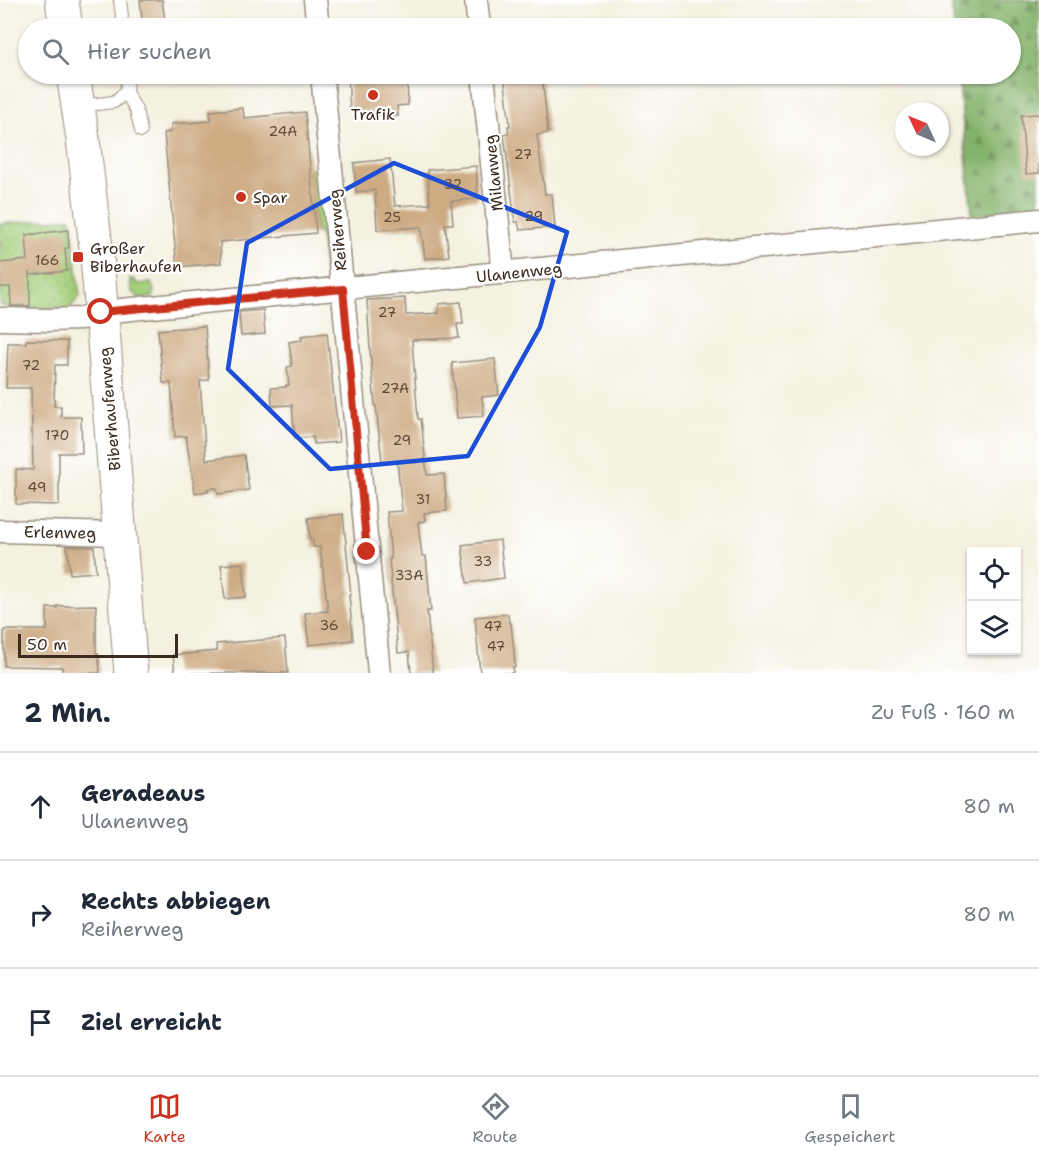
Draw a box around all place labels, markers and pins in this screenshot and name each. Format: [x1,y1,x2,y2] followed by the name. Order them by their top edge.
[366,88,380,102] marker: Trafik
[351,104,395,125] place label: Trafik
[253,187,288,208] place label: Spar
[234,190,248,204] marker: Spar
[90,238,182,277] place label: Großer Biberhaufen
[71,250,85,264] marker: Großer Biberhaufen

